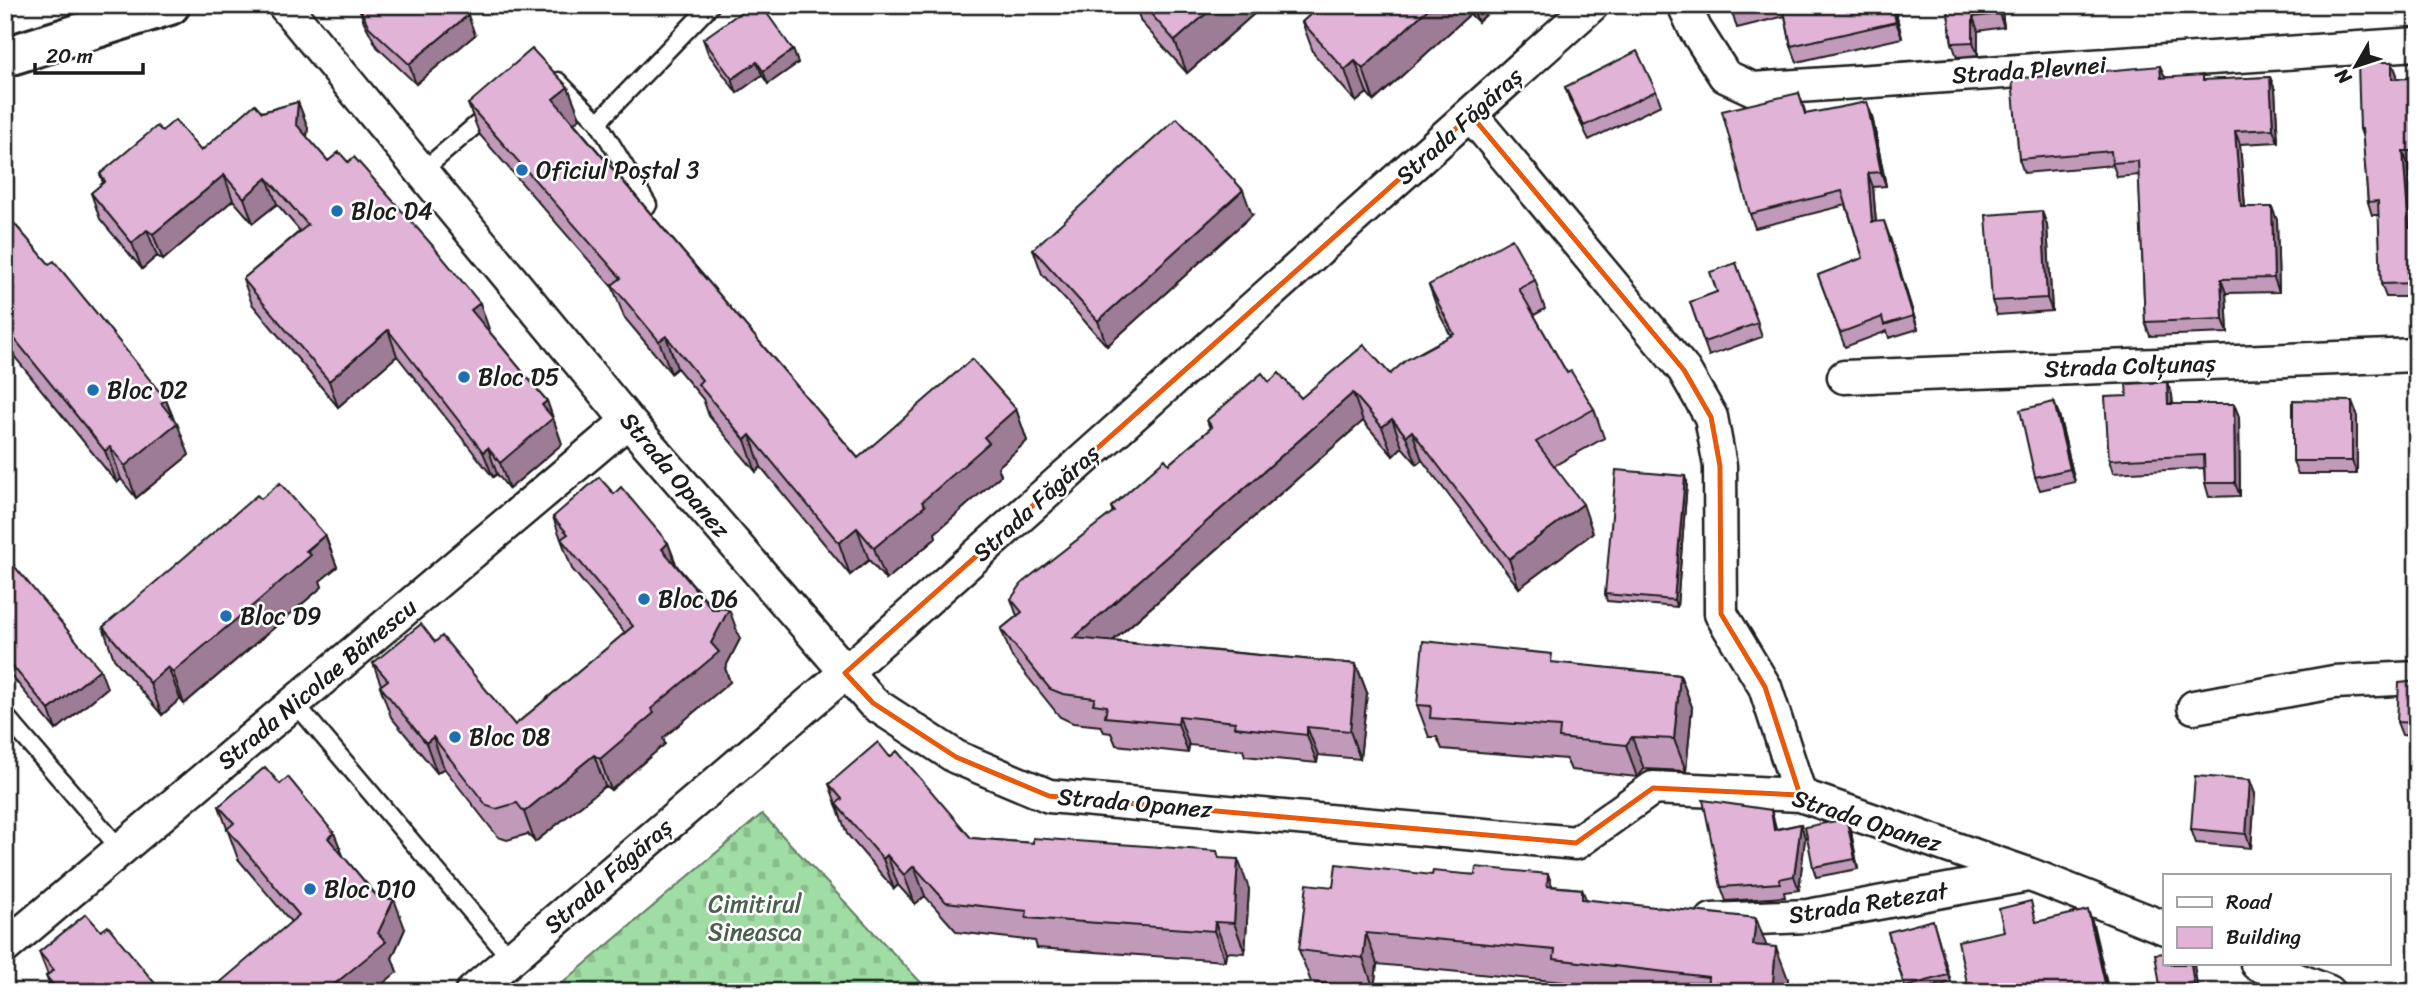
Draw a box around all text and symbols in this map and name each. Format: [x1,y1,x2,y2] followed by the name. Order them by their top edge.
[35,32,144,76] scale bar
[2320,32,2390,102] north arrow
[46,37,93,75] text: 20 m
[1950,44,2109,96] street label: Strada Plevnei
[1385,56,1533,195] street label: Strada Făgăraș
[2326,60,2361,93] text: N
[536,149,699,191] place label: Oficiul Poștal 3
[514,162,530,178] marker: Oficiul Poștal 3
[351,190,433,232] place label: Bloc D4
[329,203,345,219] marker: Bloc D4
[2044,342,2217,390] street label: Strada Colțunaș
[478,356,559,398] place label: Bloc D5
[107,369,188,411] place label: Bloc D2
[456,369,472,385] marker: Bloc D5
[85,382,101,398] marker: Bloc D2
[609,402,741,548] street label: Strada Opanez
[962,433,1110,572] street label: Strada Făgăraș
[658,578,738,620] place label: Bloc D6
[207,587,427,781] street label: Strada Nicolae Bănescu
[636,591,652,607] marker: Bloc D6
[240,595,321,637] place label: Bloc D9
[218,608,234,624] marker: Bloc D9
[469,716,550,758] place label: Bloc D8
[447,729,463,745] marker: Bloc D8
[1056,775,1215,831] street label: Strada Opanez
[1787,777,1948,865] street label: Strada Opanez
[534,807,683,945] street label: Strada Făgăraș
[324,868,416,910] place label: Bloc D10
[1785,870,1952,936] street label: Strada Retezat
[2163,874,2390,965] legend
[302,881,318,897] marker: Bloc D10
[708,883,803,953] park label: Cimitirul Sineasca
[2226,883,2273,921] text: Road
[2226,918,2302,956] text: Building

